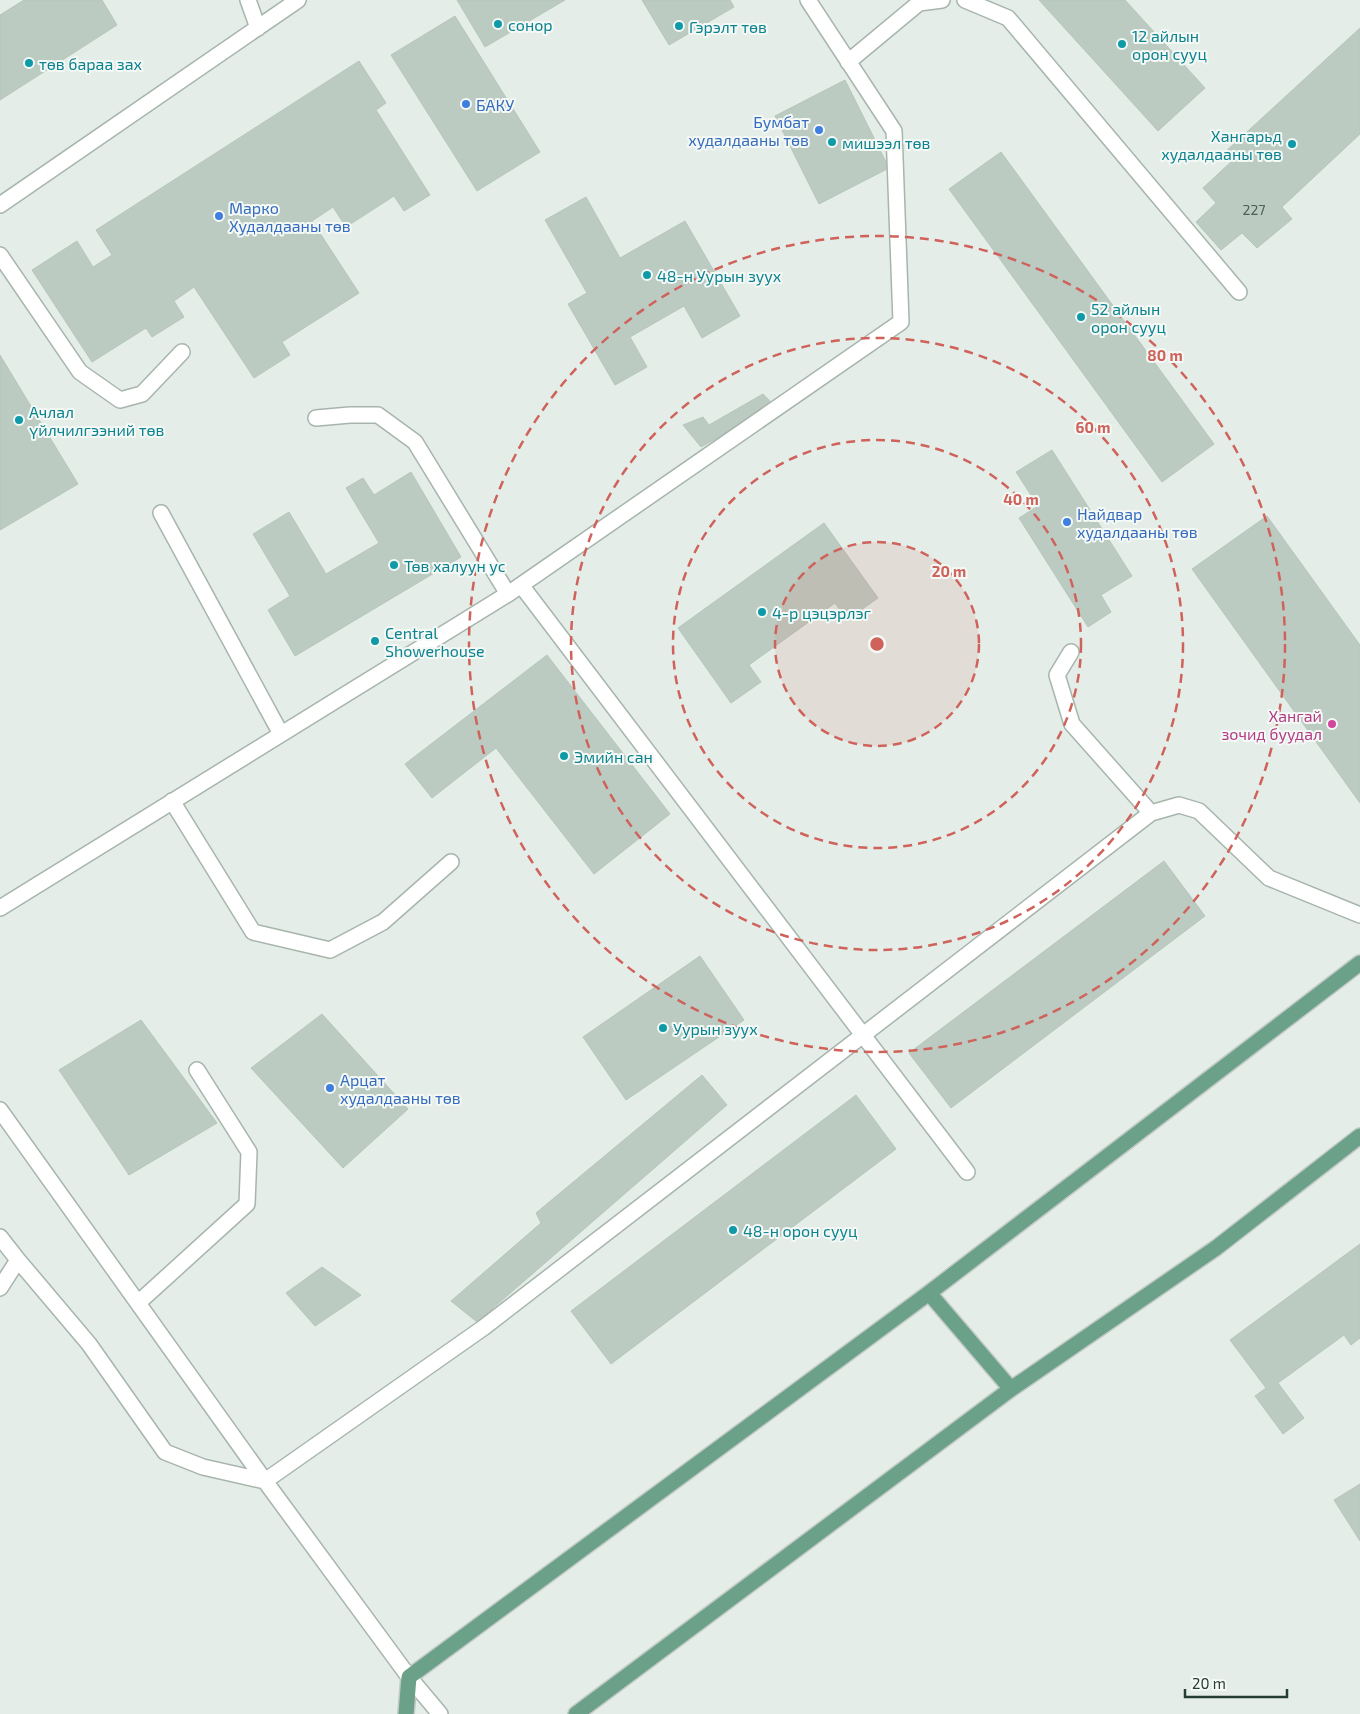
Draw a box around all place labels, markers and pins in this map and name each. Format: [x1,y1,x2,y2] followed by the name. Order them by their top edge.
[508,15,553,34] place label: сонор
[689,17,767,36] place label: Гэрэлт төв
[492,18,504,30] marker: сонор
[673,20,685,32] marker: Гэрэлт төв
[1132,26,1207,64] place label: 12 айлын орон сууц
[1116,38,1128,50] marker: 12 айлын орон сууц
[39,54,143,73] place label: төв бараа зах
[23,57,35,69] marker: төв бараа зах
[476,95,514,114] place label: БАКУ
[460,98,472,110] marker: БАКУ
[688,112,809,150] place label: Бумбат худалдааны төв
[813,124,825,136] marker: Бумбат худалдааны төв
[1161,126,1282,164] place label: Хангарьд худалдааны төв
[842,133,930,152] place label: мишээл төв
[826,136,838,148] marker: мишээл төв
[1286,138,1298,150] marker: Хангарьд худалдааны төв
[229,198,351,236] place label: Марко Худалдааны төв
[213,210,225,222] marker: Марко Худалдааны төв
[657,266,782,286] place label: 48-н Уурын зуух
[641,269,653,281] marker: 48-н Уурын зуух
[1091,299,1166,337] place label: 52 айлын орон сууц
[1075,311,1087,323] marker: 52 айлын орон сууц
[29,402,164,439] place label: Ачлал үйлчилгээний төв
[13,414,25,426] marker: Ачлал үйлчилгээний төв
[1077,504,1198,542] place label: Найдвар худалдааны төв
[1061,516,1073,528] marker: Найдвар худалдааны төв
[404,556,506,576] place label: Төв халуун ус
[388,559,400,571] marker: Төв халуун ус
[772,603,872,622] place label: 4-р цэцэрлэг
[756,606,768,618] marker: 4-р цэцэрлэг
[385,623,485,660] place label: Central Showerhouse
[369,635,381,647] marker: Central Showerhouse
[868,635,886,653] centre of rings
[1221,706,1322,744] place label: Хангай зочид буудал
[1326,718,1338,730] marker: Хангай зочид буудал
[574,747,653,766] place label: Эмийн сан
[558,750,570,762] marker: Эмийн сан
[673,1019,758,1039] place label: Уурын зуух
[657,1022,669,1034] marker: Уурын зуух
[340,1070,461,1108] place label: Арцат худалдааны төв
[324,1082,336,1094] marker: Арцат худалдааны төв
[743,1221,858,1241] place label: 48-н орон сууц
[727,1224,739,1236] marker: 48-н орон сууц

